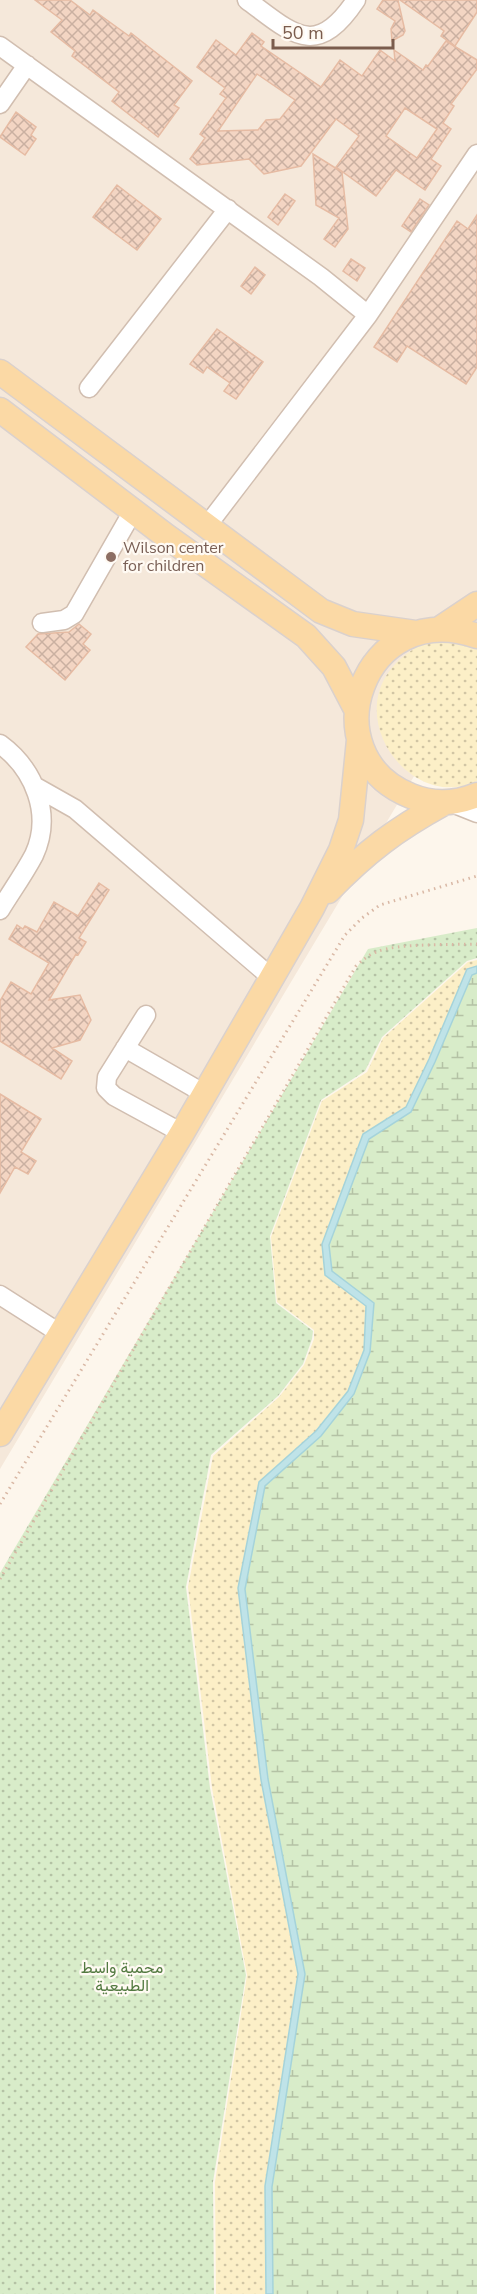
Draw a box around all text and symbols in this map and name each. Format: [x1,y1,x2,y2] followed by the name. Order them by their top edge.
[273,12,393,50] scale bar
[282,21,324,45] text: 50 m
[123,537,224,577] place label: Wilson center for children
[104,550,118,564] marker: Wilson center for children
[81,1957,163,1997] park label: محمية واسط الطبيعية

